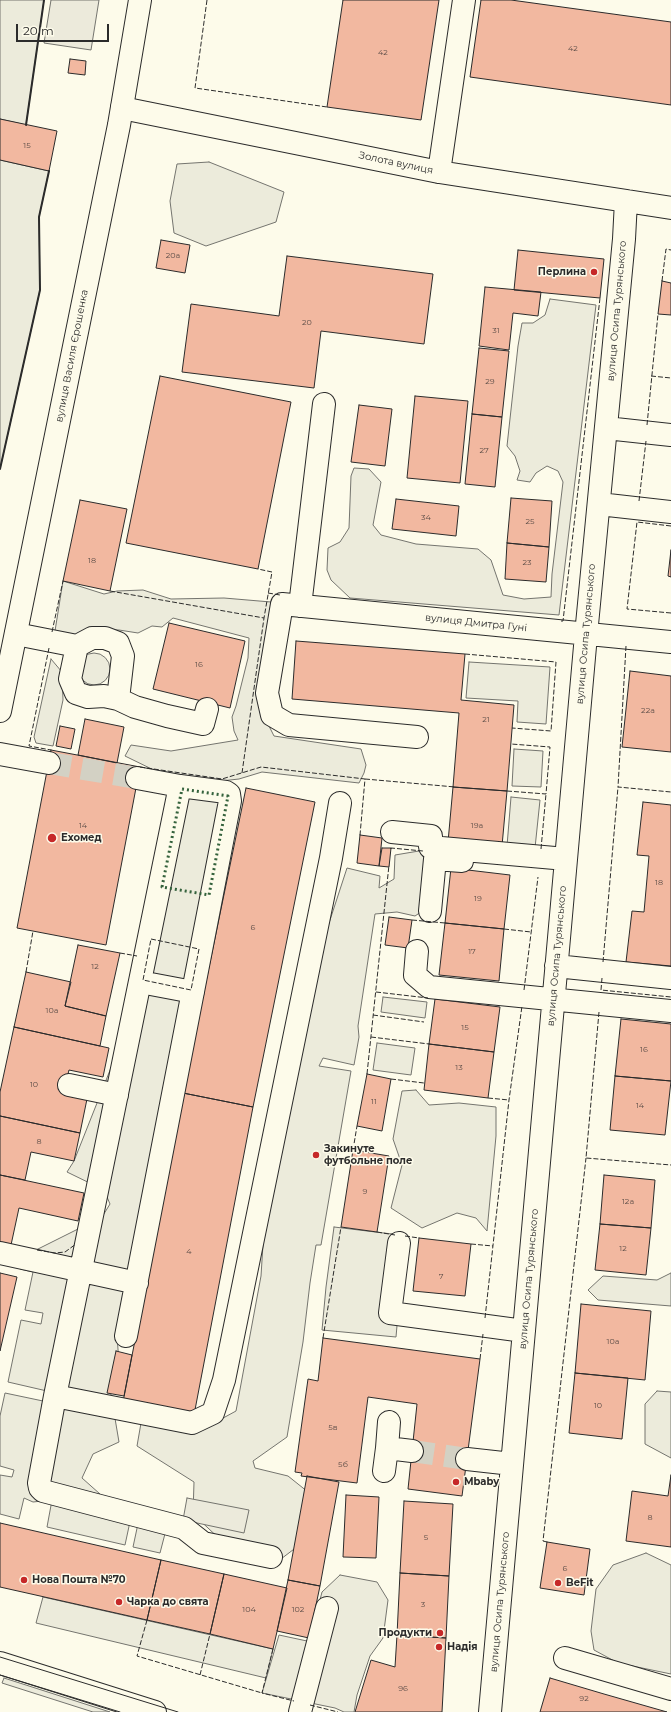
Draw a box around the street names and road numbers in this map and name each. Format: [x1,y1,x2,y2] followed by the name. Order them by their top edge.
[358,149,434,177] street label: Золота вулиця
[605,240,629,382] street label: вулиця Осипа Турянського
[53,289,91,423] street label: вулиця Василя Єрошенка
[574,563,598,705] street label: вулиця Осипа Турянського
[424,612,528,634] street label: вулиця Дмитра Гуні
[545,885,569,1027] street label: вулиця Осипа Турянського
[517,1208,541,1350] street label: вулиця Осипа Турянського
[488,1531,512,1673] street label: вулиця Осипа Турянського

